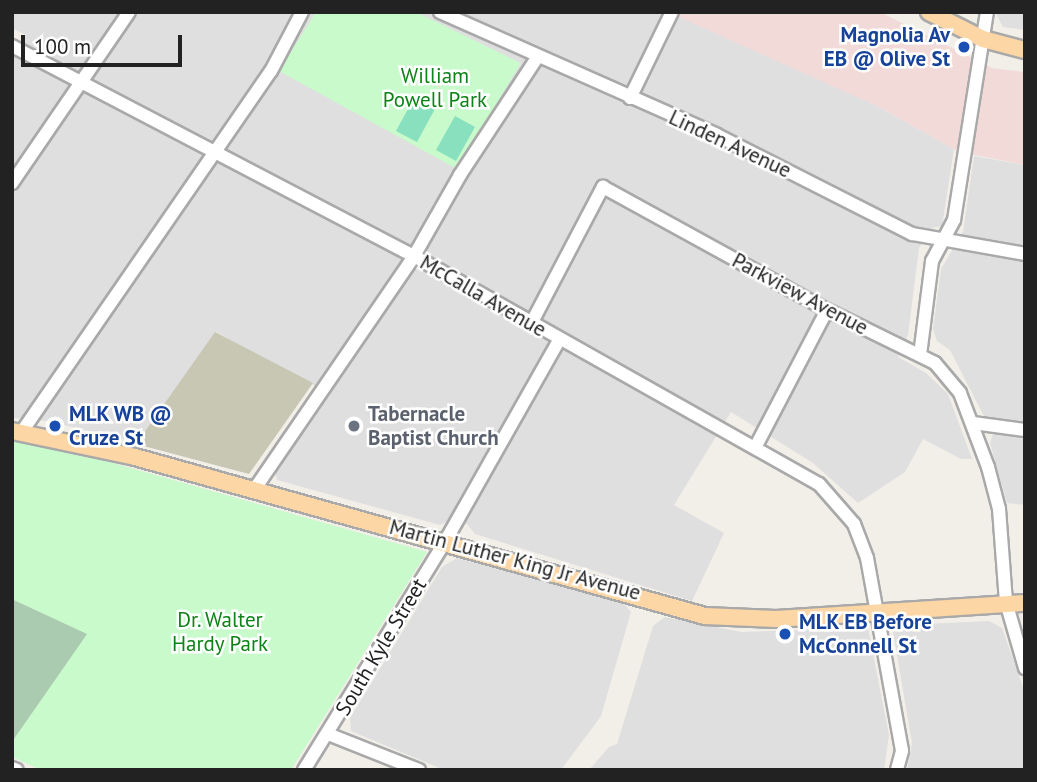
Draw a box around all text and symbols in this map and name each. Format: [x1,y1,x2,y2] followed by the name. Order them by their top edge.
[24,21,186,65] scale bar
[824,22,950,72] place label: Magnolia Av EB @ Olive St
[34,33,91,60] text: 100 m
[956,39,972,55] marker: Magnolia Av EB @ Olive St
[383,63,487,113] park label: William Powell Park
[665,105,795,183] street label: Linden Avenue
[727,247,873,341] street label: Parkview Avenue
[415,250,551,342] street label: McCalla Avenue
[69,401,173,451] place label: MLK WB @ Cruze St
[368,401,499,451] place label: Tabernacle Baptist Church
[47,418,63,434] marker: MLK WB @ Cruze St
[346,418,362,434] marker: Tabernacle Baptist Church
[386,514,644,606] street label: Martin Luther King Jr Avenue
[330,574,432,720] street label: South Kyle Street
[172,607,268,657] park label: Dr. Walter Hardy Park
[799,609,933,659] place label: MLK EB Before McConnell St
[777,626,793,642] marker: MLK EB Before McConnell St

